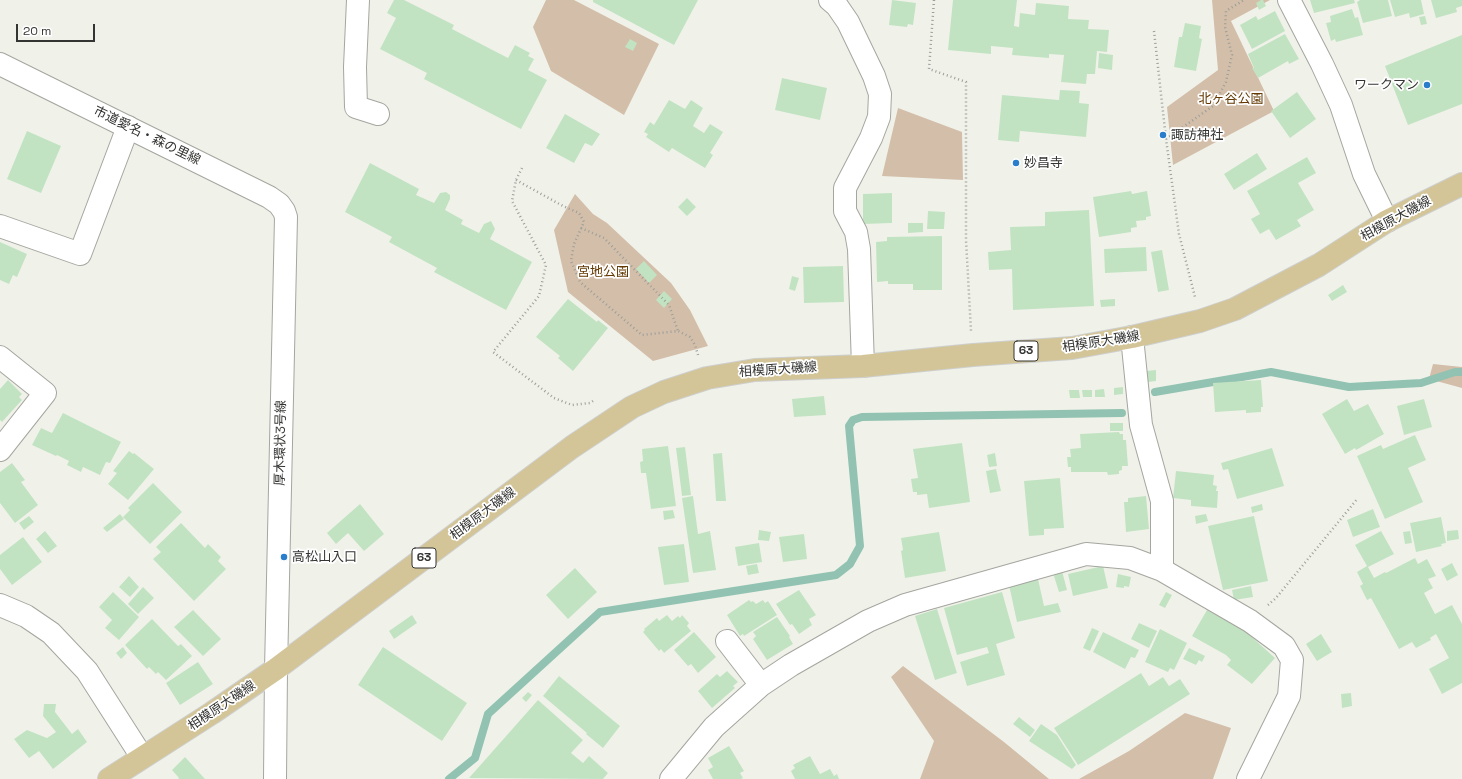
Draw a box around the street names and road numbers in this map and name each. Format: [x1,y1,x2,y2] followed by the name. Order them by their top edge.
[91,103,203,169] street label: 市道愛名・森の里線
[1358,193,1434,245] street label: 相模原大磯線
[1061,328,1141,356] street label: 相模原大磯線
[1014,341,1038,361] road number: 63
[739,359,817,381] street label: 相模原大磯線
[272,400,290,486] street label: 厚木環状3号線
[447,484,519,544] street label: 相模原大磯線
[412,548,436,568] road number: 63
[185,678,259,734] street label: 相模原大磯線

